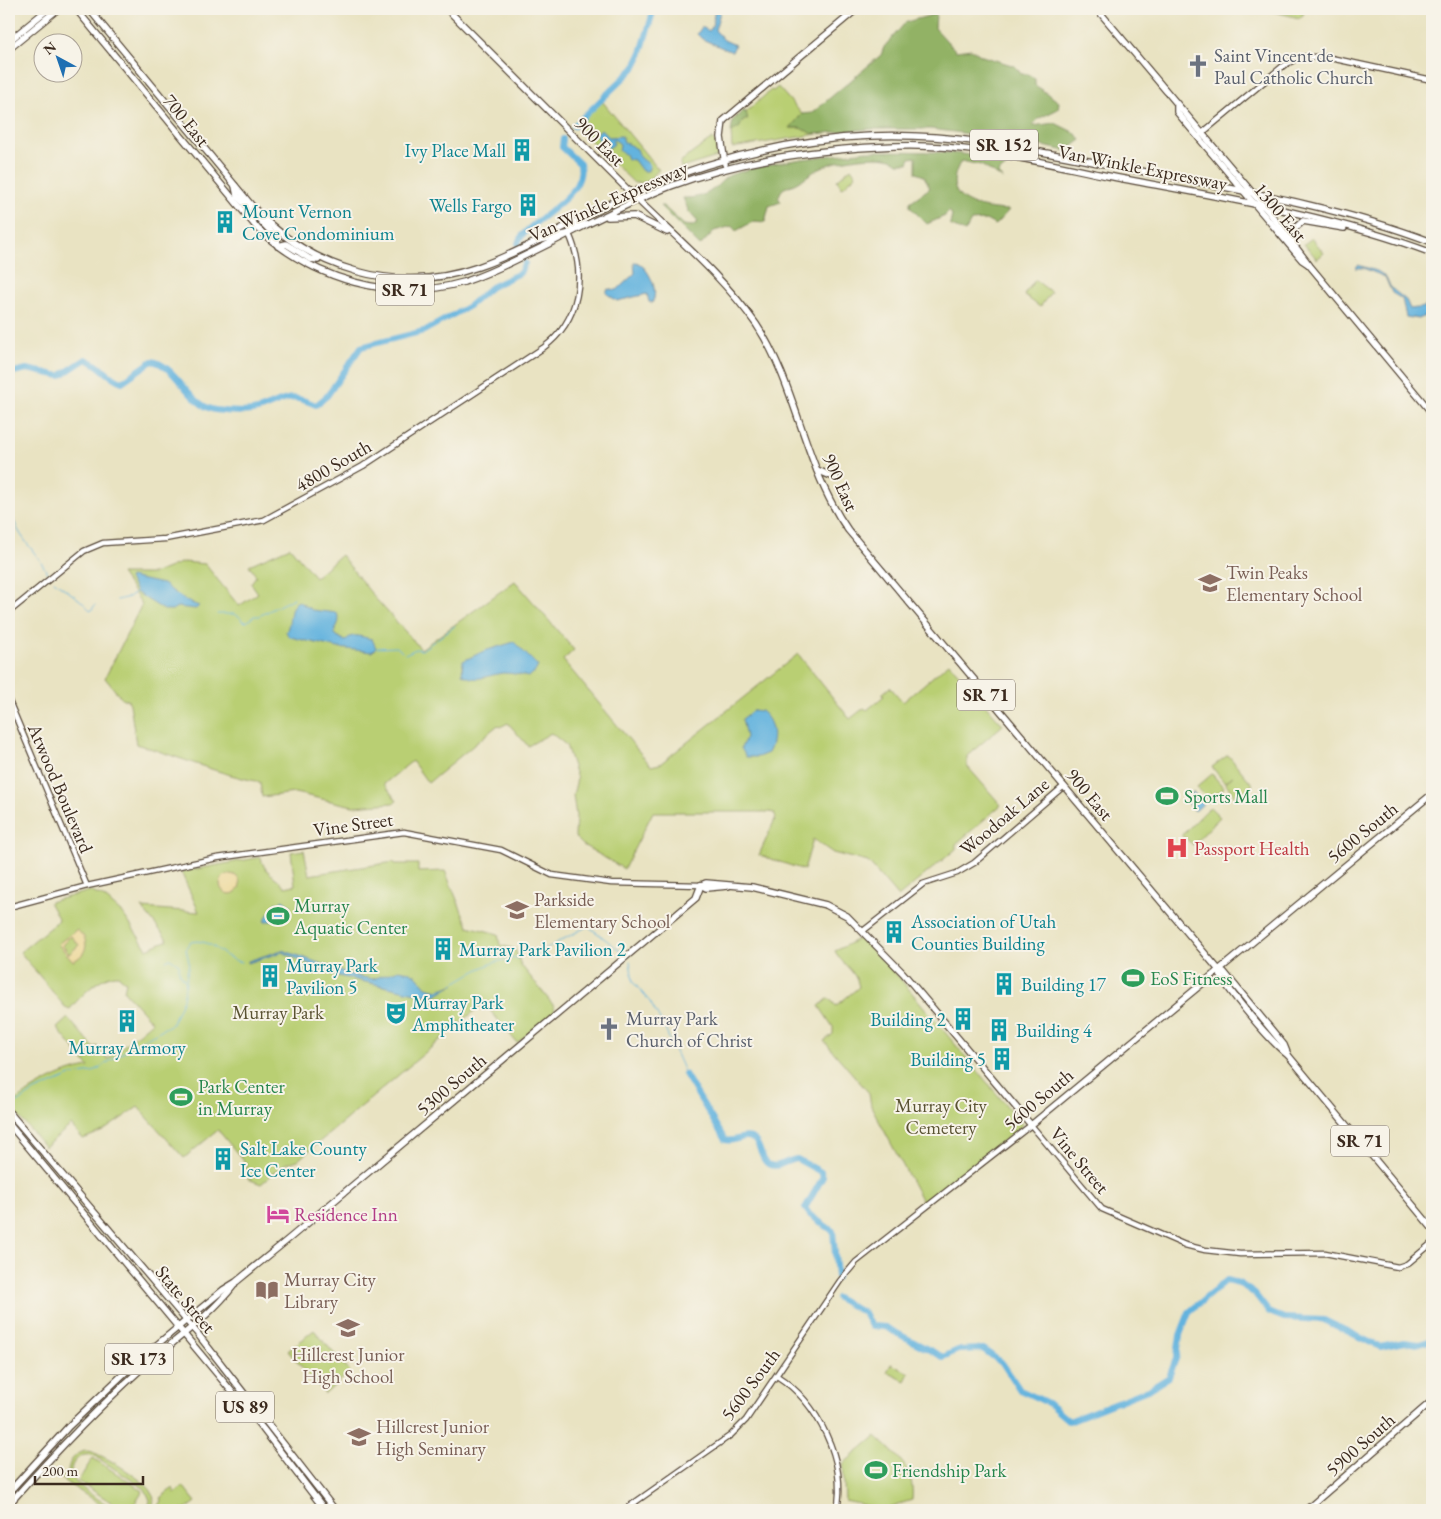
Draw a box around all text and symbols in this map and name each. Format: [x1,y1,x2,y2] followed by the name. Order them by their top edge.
[32,32,82,82] north arrow
[40,37,60,59] text: N
[1214,43,1374,90] place label: Saint Vincent de Paul Catholic Church
[1185,53,1211,79] church icon: Saint Vincent de Paul Catholic Church
[158,89,216,152] street label: 700 East
[569,111,630,172] street label: 900 East
[970,130,1038,160] road number: SR 152
[509,137,535,163] building icon: Ivy Place Mall
[404,138,506,163] place label: Ivy Place Mall
[1056,139,1230,196] street label: Van Winkle Expressway
[525,155,692,248] street label: Van Winkle Expressway
[1248,177,1313,247] street label: 1300 East
[515,192,541,218] building icon: Wells Fargo
[429,193,512,218] place label: Wells Fargo
[242,199,395,246] place label: Mount Vernon Cove Condominium
[212,209,238,235] building icon: Mount Vernon Cove Condominium
[376,274,434,306] road number: SR 71
[290,433,376,497] street label: 4800 South
[817,449,864,515] street label: 900 East
[1226,560,1363,607] place label: Twin Peaks Elementary School
[1197,570,1223,596] school or university icon: Twin Peaks Elementary School
[957,680,1015,710] road number: SR 71
[22,719,99,857] street label: Atwood Boulevard
[1060,763,1119,826] street label: 900 East
[954,772,1054,861] street label: Woodoak Lane
[1154,783,1180,809] sports icon: Sports Mall
[1184,784,1268,809] place label: Sports Mall
[1322,796,1403,869] street label: 5600 South
[312,807,394,842] street label: Vine Street
[1164,835,1190,861] hospital icon: Passport Health
[1194,836,1310,861] place label: Passport Health
[534,887,671,934] place label: Parkside Elementary School
[293,893,408,940] place label: Murray Aquatic Center
[504,897,530,923] school or university icon: Parkside Elementary School
[265,903,291,929] sports icon: Murray Aquatic Center
[910,909,1056,956] place label: Association of Utah Counties Building
[881,919,907,945] building icon: Association of Utah Counties Building
[430,936,456,962] building icon: Murray Park Pavilion 2
[459,937,626,962] place label: Murray Park Pavilion 2
[286,953,379,1000] place label: Murray Park Pavilion 5
[257,963,283,989] building icon: Murray Park Pavilion 5
[1120,965,1146,991] sports icon: EoS Fitness
[1150,966,1232,991] place label: EoS Fitness
[991,971,1017,997] building icon: Building 17
[1021,972,1107,997] place label: Building 17
[411,990,515,1037] place label: Murray Park Amphitheater
[232,1000,325,1025] park label: Murray Park
[383,1000,409,1026] theatre icon: Murray Park Amphitheater
[626,1006,753,1053] place label: Murray Park Church of Christ
[950,1006,976,1032] building icon: Building 2
[870,1007,946,1032] place label: Building 2
[114,1008,140,1034] building icon: Murray Armory
[596,1016,622,1042] church icon: Murray Park Church of Christ
[986,1017,1012,1043] building icon: Building 4
[1016,1018,1093,1043] place label: Building 4
[68,1035,187,1060] place label: Murray Armory
[989,1046,1015,1072] building icon: Building 5
[910,1047,986,1072] place label: Building 5
[411,1048,492,1121] street label: 5300 South
[998,1063,1079,1136] street label: 5600 South
[198,1074,285,1121] place label: Park Center in Murray
[168,1084,194,1110] sports icon: Park Center in Murray
[895,1093,988,1140] park label: Murray City Cemetery
[1044,1122,1115,1199] street label: Vine Street
[1331,1126,1389,1156] road number: SR 71
[240,1136,367,1183] place label: Salt Lake County Ice Center
[210,1146,236,1172] building icon: Salt Lake County Ice Center
[265,1201,291,1227] hotel icon: Residence Inn
[294,1202,398,1227] place label: Residence Inn
[150,1260,221,1339] street label: State Street
[284,1267,376,1314] place label: Murray City Library
[254,1277,280,1303] library icon: Murray City Library
[335,1315,361,1341] school or university icon: Hillcrest Junior High School
[291,1342,405,1389] place label: Hillcrest Junior High School
[715,1343,786,1425] street label: 5600 South
[105,1344,173,1375] road number: SR 173
[216,1391,274,1422] road number: US 89
[1320,1407,1400,1481] street label: 5900 South
[376,1414,490,1461] place label: Hillcrest Junior High Seminary
[346,1424,372,1450] school or university icon: Hillcrest Junior High Seminary
[35,1454,142,1486] scale bar
[863,1457,889,1483] sports icon: Friendship Park
[892,1458,1007,1483] place label: Friendship Park
[42,1461,79,1480] text: 200 m

